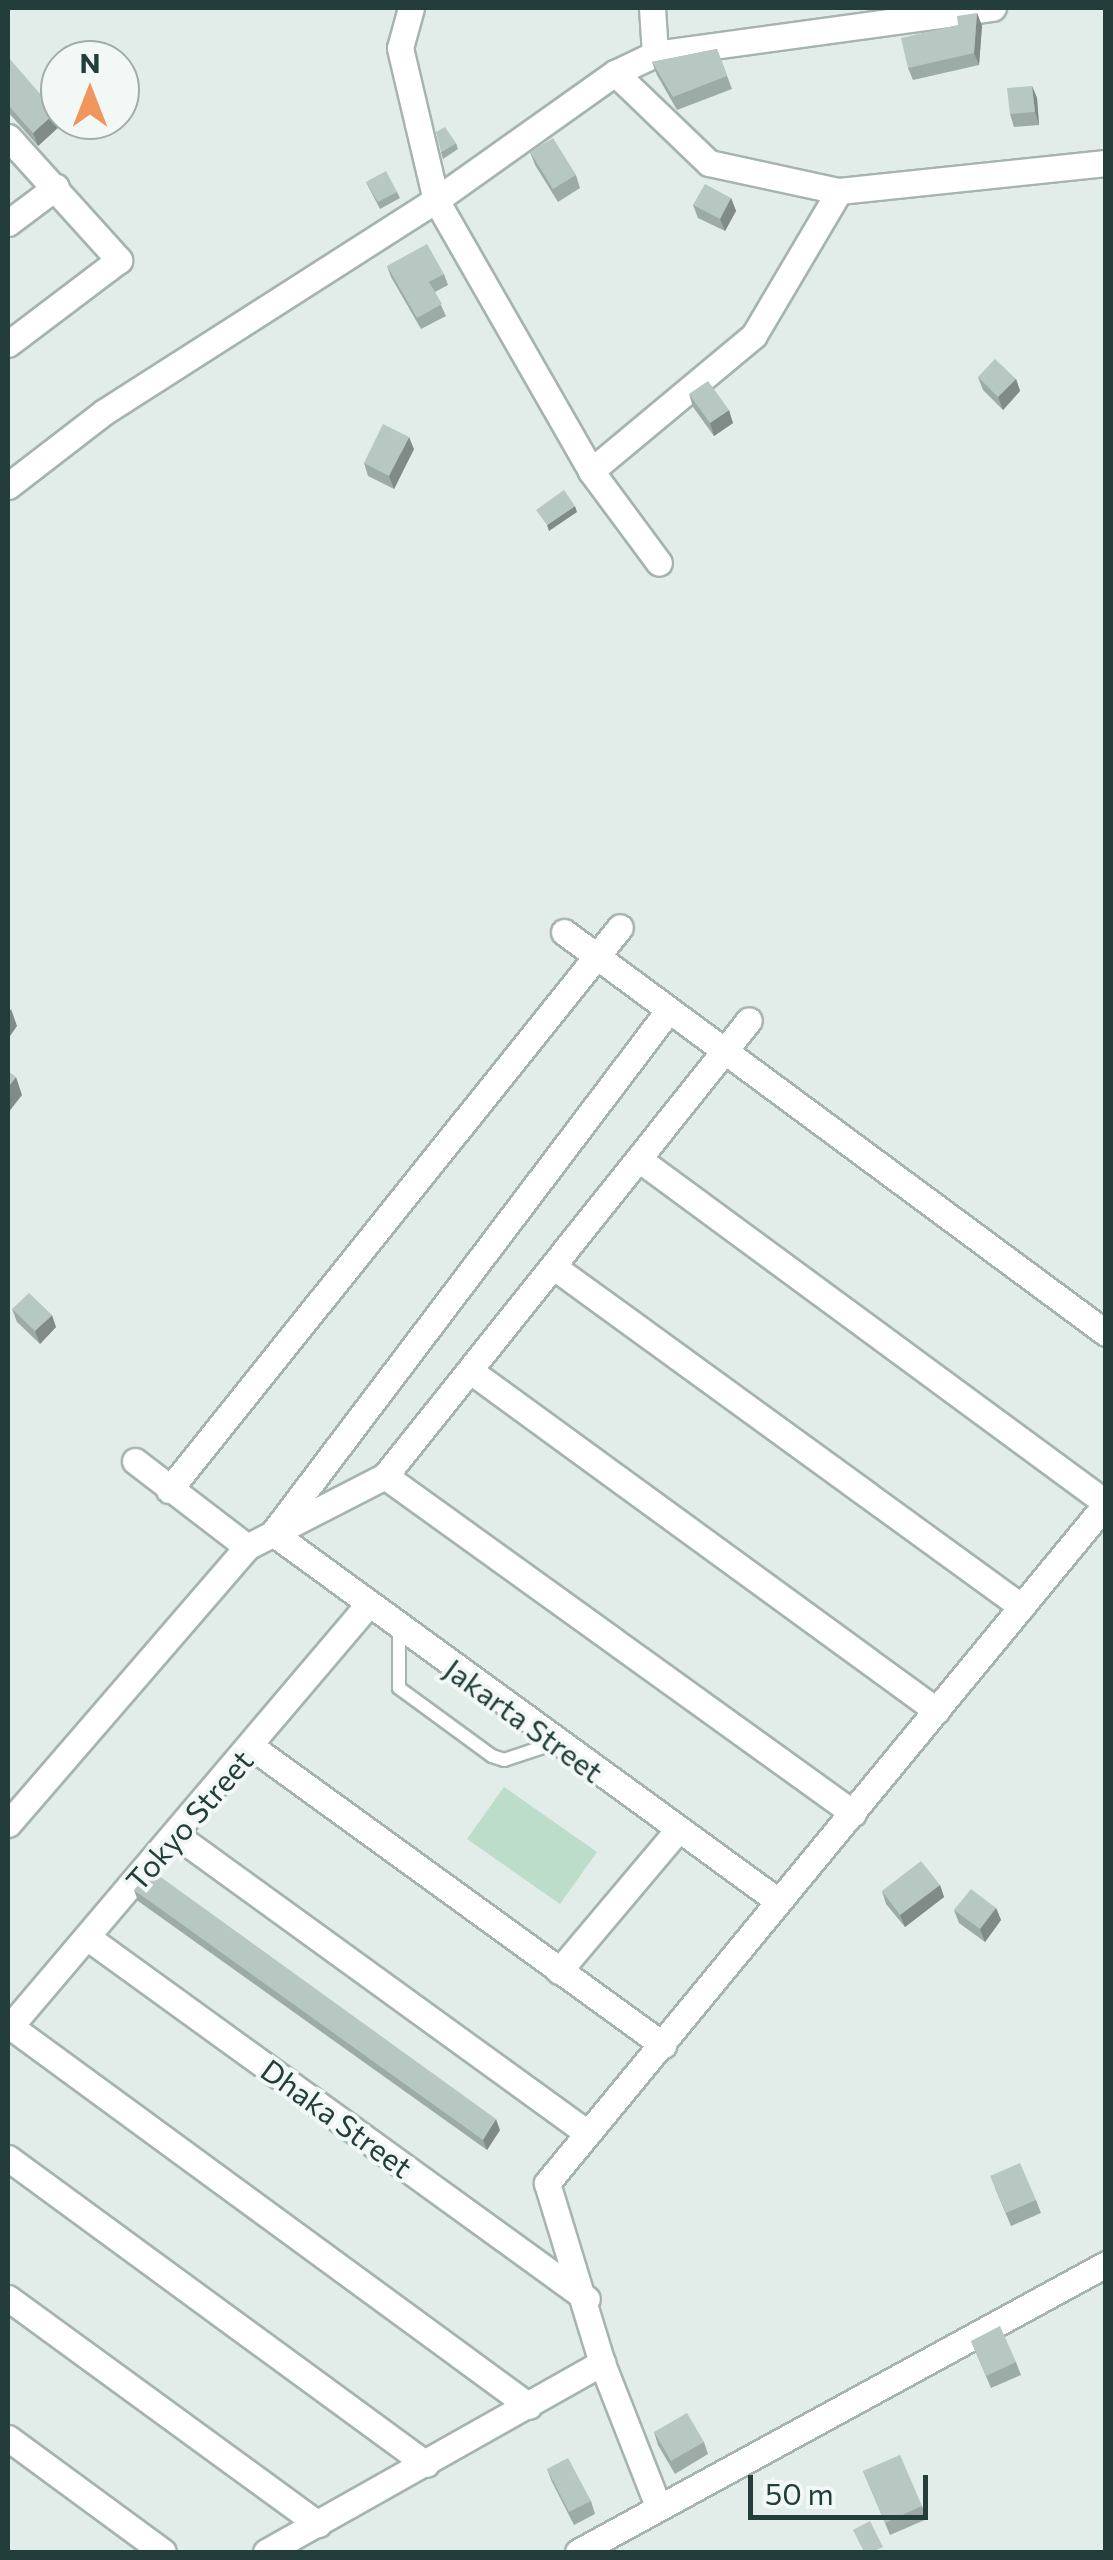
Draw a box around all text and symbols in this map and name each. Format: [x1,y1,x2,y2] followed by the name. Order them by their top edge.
[40,40,140,140] north arrow
[80,45,101,79] text: N
[438,1651,610,1789] street label: Jakarta Street
[118,1742,260,1898] street label: Tokyo Street
[255,2051,419,2185] street label: Dhaka Street
[753,2455,933,2517] scale bar
[765,2474,834,2511] text: 50 m

